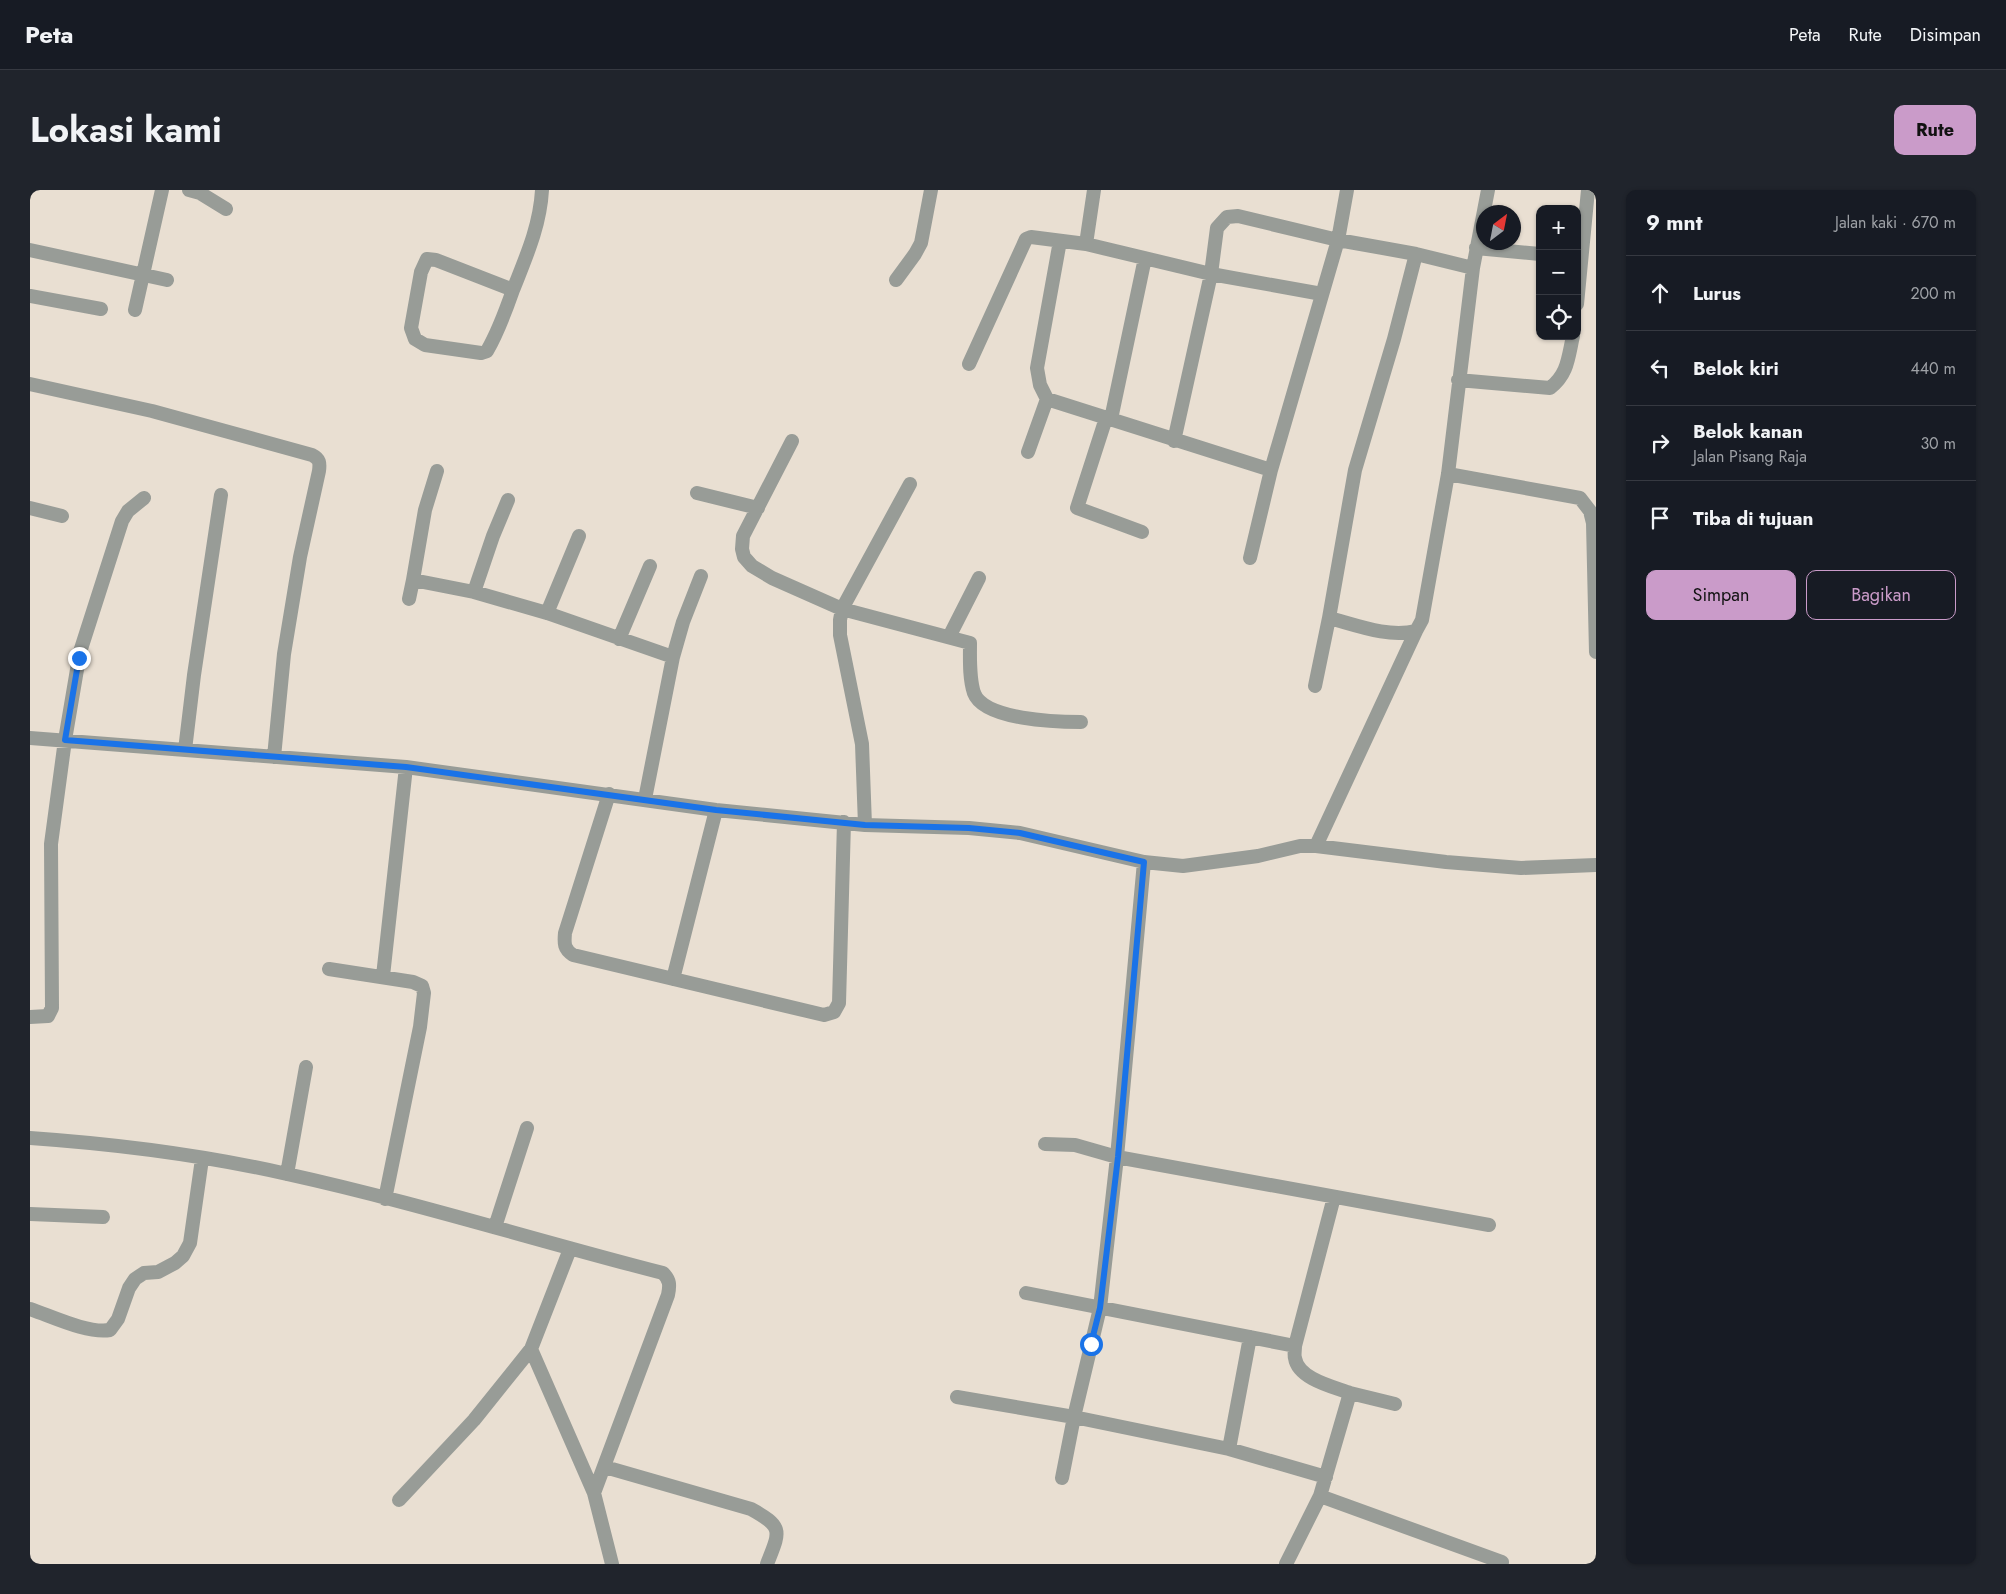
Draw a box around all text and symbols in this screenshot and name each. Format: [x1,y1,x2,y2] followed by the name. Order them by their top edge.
[25,17,74,52] text: Peta
[1789,22,1821,48] text: Peta
[1849,22,1882,48] text: Rute
[1910,22,1981,48] text: Disimpan
[30,105,222,155] text: Lokasi kami
[1894,105,1976,155] button: Rute
[1476,205,1521,250] north arrow
[1536,205,1581,340] map controls
[1536,205,1581,250] button: +
[1646,208,1702,238] text: 9 mnt
[1835,211,1956,234] text: Jalan kaki · 670 m
[1536,250,1581,295] button: −
[1646,279,1674,307] icon: ahead
[1693,280,1741,307] text: Lurus
[1910,282,1956,305] text: 200 m
[1536,295,1581,340] button: locate
[1646,354,1674,382] icon: left
[1693,355,1779,382] text: Belok kiri
[1910,357,1956,380] text: 440 m
[1693,418,1803,445] text: Belok kanan
[1646,429,1674,457] icon: right
[1920,432,1956,455] text: 30 m
[1693,445,1807,468] text: Jalan Pisang Raja
[1646,504,1674,532] icon: arrive
[1693,505,1813,532] text: Tiba di tujuan
[1646,570,1796,620] button: Simpan
[1806,570,1956,620] button: Bagikan
[68,647,91,670] route end
[1080,1333,1103,1356] route start

